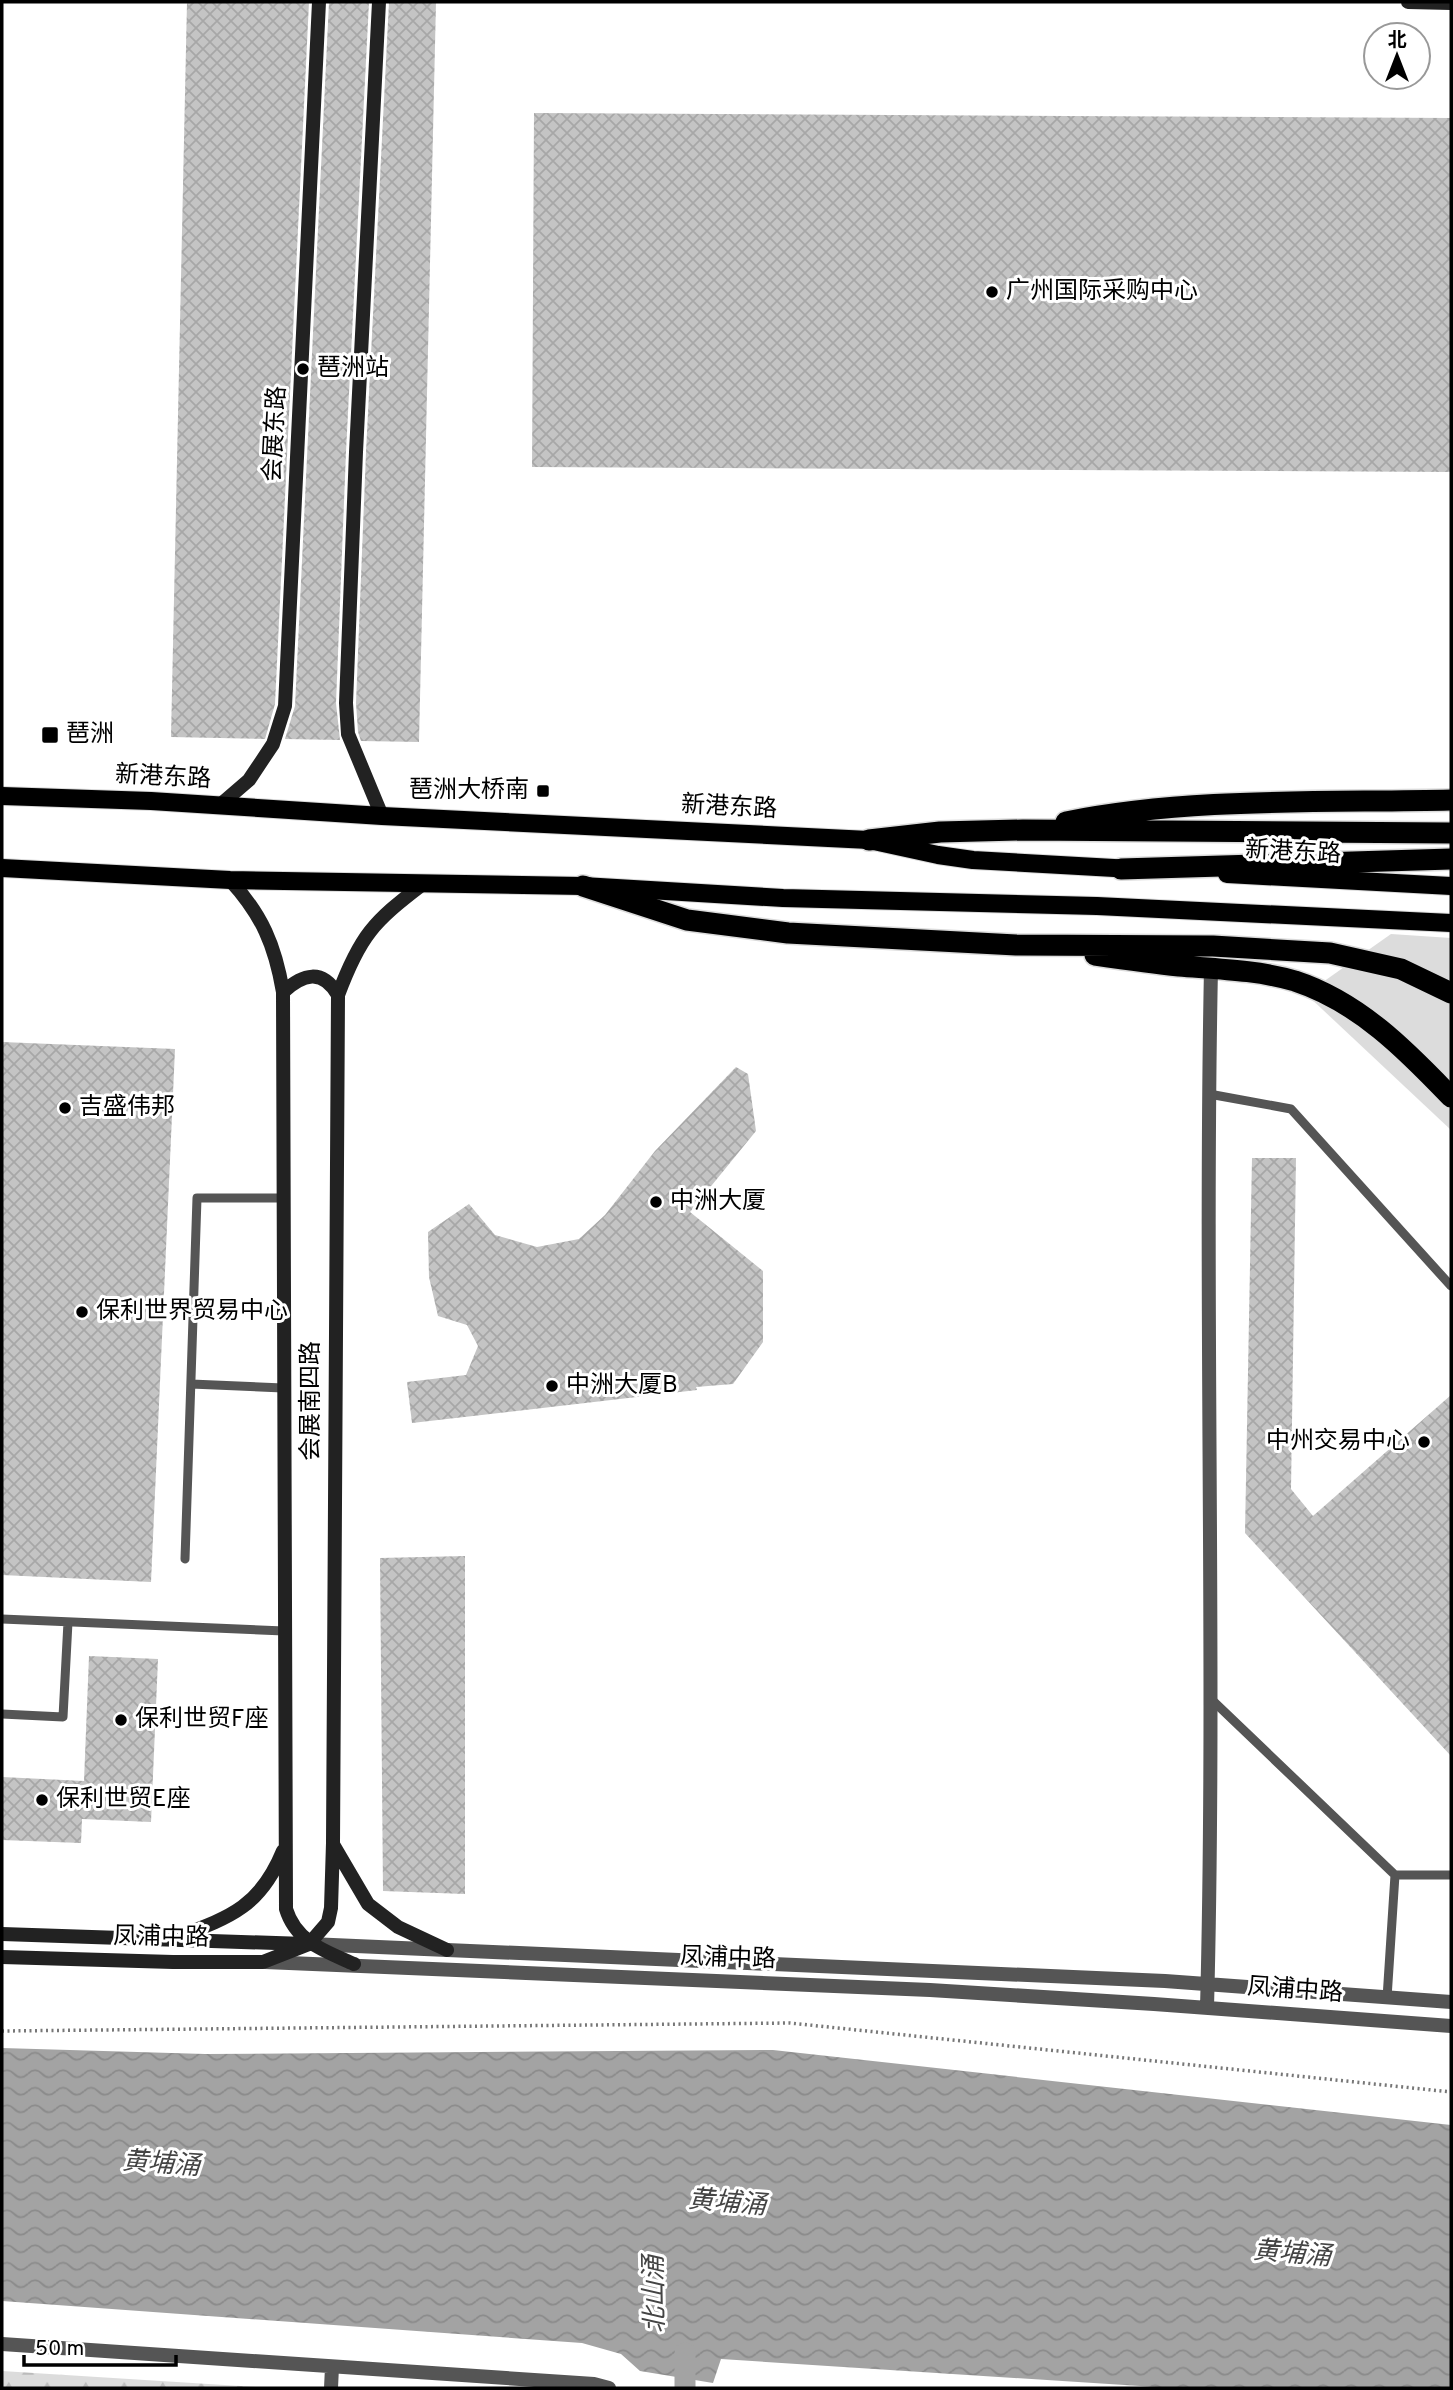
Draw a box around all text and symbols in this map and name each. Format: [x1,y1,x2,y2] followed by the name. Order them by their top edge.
[1362,21,1432,91] north arrow
[1387,29,1407,53] text: 北
[1006,277,1198,307] place label: 广州国际采购中心
[984,284,1000,300] marker: 广州国际采购中心
[317,354,389,384] place label: 琶洲站
[295,361,311,377] marker: 琶洲站
[259,385,293,483] street label: 会展东路
[66,720,114,750] place label: 琶洲
[40,725,60,745] marker: 琶洲
[114,761,212,795] street label: 新港东路
[409,776,529,806] place label: 琶洲大桥南
[535,783,551,799] marker: 琶洲大桥南
[680,791,778,825] street label: 新港东路
[1244,836,1342,870] street label: 新港东路
[79,1093,175,1123] place label: 吉盛伟邦
[57,1100,73,1116] marker: 吉盛伟邦
[670,1187,766,1217] place label: 中洲大厦
[648,1194,664,1210] marker: 中洲大厦
[96,1297,288,1327] place label: 保利世界贸易中心
[74,1304,90,1320] marker: 保利世界贸易中心
[297,1341,327,1461] street label: 会展南四路
[566,1371,678,1401] place label: 中洲大厦B
[544,1378,560,1394] marker: 中洲大厦B
[1266,1427,1410,1457] place label: 中州交易中心
[1416,1434,1432,1450] marker: 中州交易中心
[135,1705,269,1735] place label: 保利世贸F座
[113,1712,129,1728] marker: 保利世贸F座
[56,1785,190,1815] place label: 保利世贸E座
[34,1792,50,1808] marker: 保利世贸E座
[113,1922,209,1954] street label: 凤浦中路
[680,1942,776,1976] street label: 凤浦中路
[1246,1973,1344,2009] street label: 凤浦中路
[121,2146,204,2184] water label: 黄埔涌
[687,2184,770,2224] water label: 黄埔涌
[1252,2235,1335,2275] water label: 黄埔涌
[639,2252,673,2333] water label: 北山涌
[24,2324,177,2368] scale bar
[35,2336,84,2363] text: 50 m

